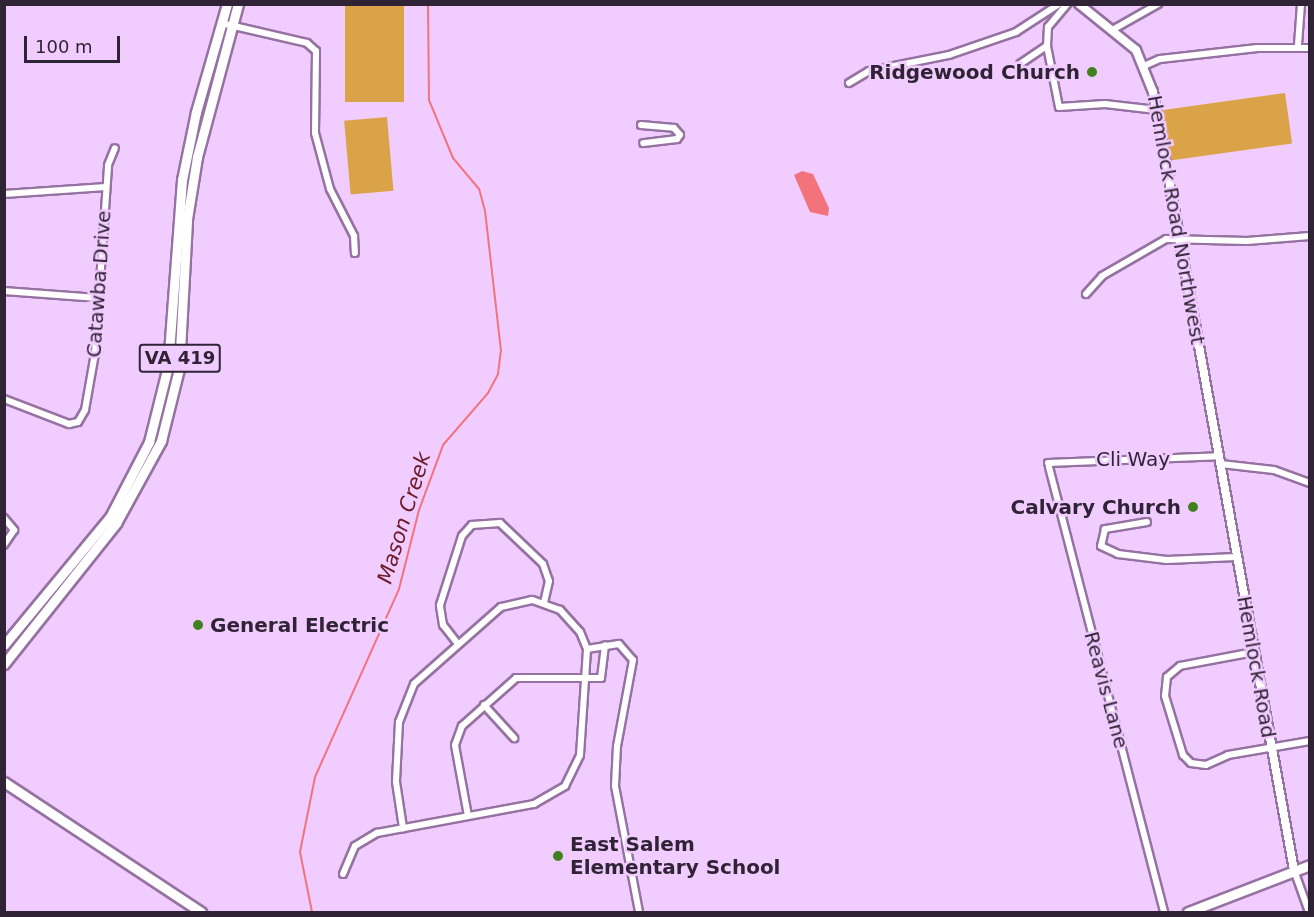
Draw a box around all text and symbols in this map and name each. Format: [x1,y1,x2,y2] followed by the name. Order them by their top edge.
[27,24,123,62] scale bar
[35,36,93,57] text: 100 m
[869,60,1080,84] place label: Ridgewood Church
[1085,65,1099,79] marker: Ridgewood Church
[1142,93,1210,347] street label: Hemlock Road Northwest
[82,210,116,358] street label: Catawba Drive
[138,343,222,373] road number: VA 419
[1096,447,1170,471] street label: Cli Way
[372,449,436,587] water label: Mason Creek
[1010,495,1181,519] place label: Calvary Church
[1186,500,1200,514] marker: Calvary Church
[1232,594,1280,740] street label: Hemlock Road
[210,613,389,637] place label: General Electric
[191,618,205,632] marker: General Electric
[1079,629,1133,751] street label: Reavis Lane
[570,832,780,879] place label: East Salem Elementary School
[551,849,565,863] marker: East Salem Elementary School

